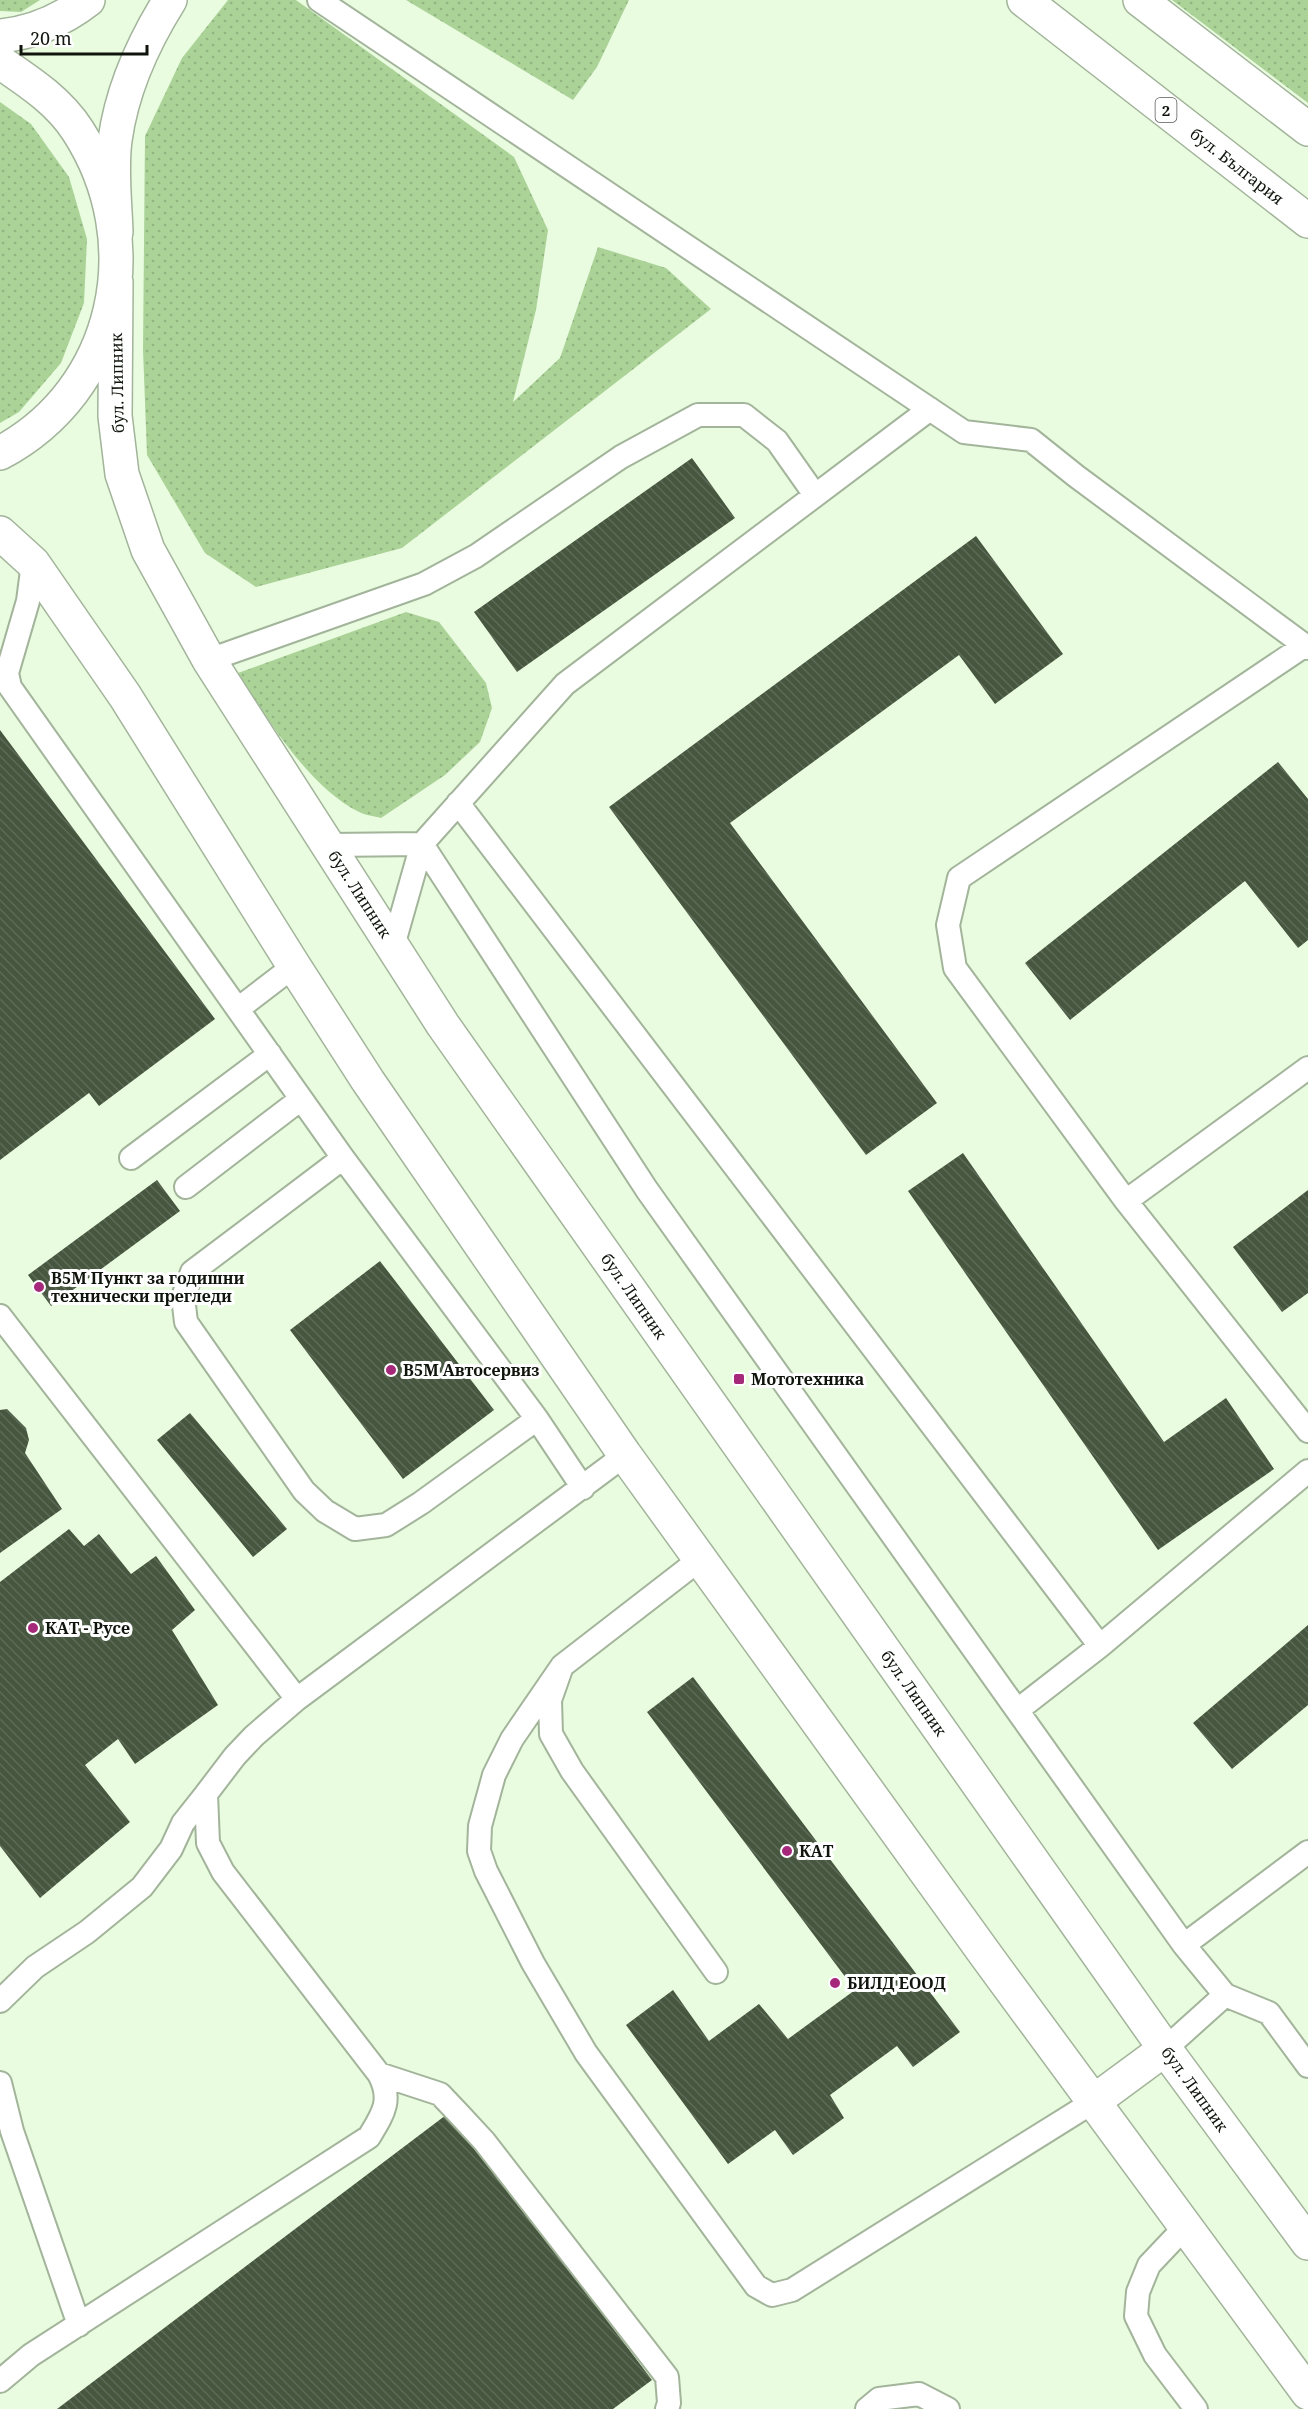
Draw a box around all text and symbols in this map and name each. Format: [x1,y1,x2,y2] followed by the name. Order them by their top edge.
[21,18,147,56] scale bar
[30,26,72,50] text: 20 m
[1156,98,1176,122] road number: 2
[1186,123,1288,209] street label: бул. България
[105,332,129,433] street label: бул. Липник
[323,846,397,943] street label: бул. Липник
[596,1249,672,1344] street label: бул. Липник
[51,1267,244,1307] place label: В5М Пункт за годишни технически прегледи
[32,1280,46,1294] marker: В5М Пункт за годишни технически прегледи
[403,1359,539,1381] place label: В5М Автосервиз
[384,1363,398,1377] marker: В5М Автосервиз
[751,1368,864,1390] place label: Мототехника
[732,1372,746,1386] marker: Мототехника
[45,1617,130,1639] place label: КАТ - Русе
[26,1621,40,1635] marker: КАТ - Русе
[876,1646,952,1741] street label: бул. Липник
[799,1840,834,1862] place label: КАТ
[780,1844,794,1858] marker: КАТ
[847,1972,946,1994] place label: БИЛД ЕООД
[828,1976,842,1990] marker: БИЛД ЕООД
[1157,2042,1234,2137] street label: бул. Липник

